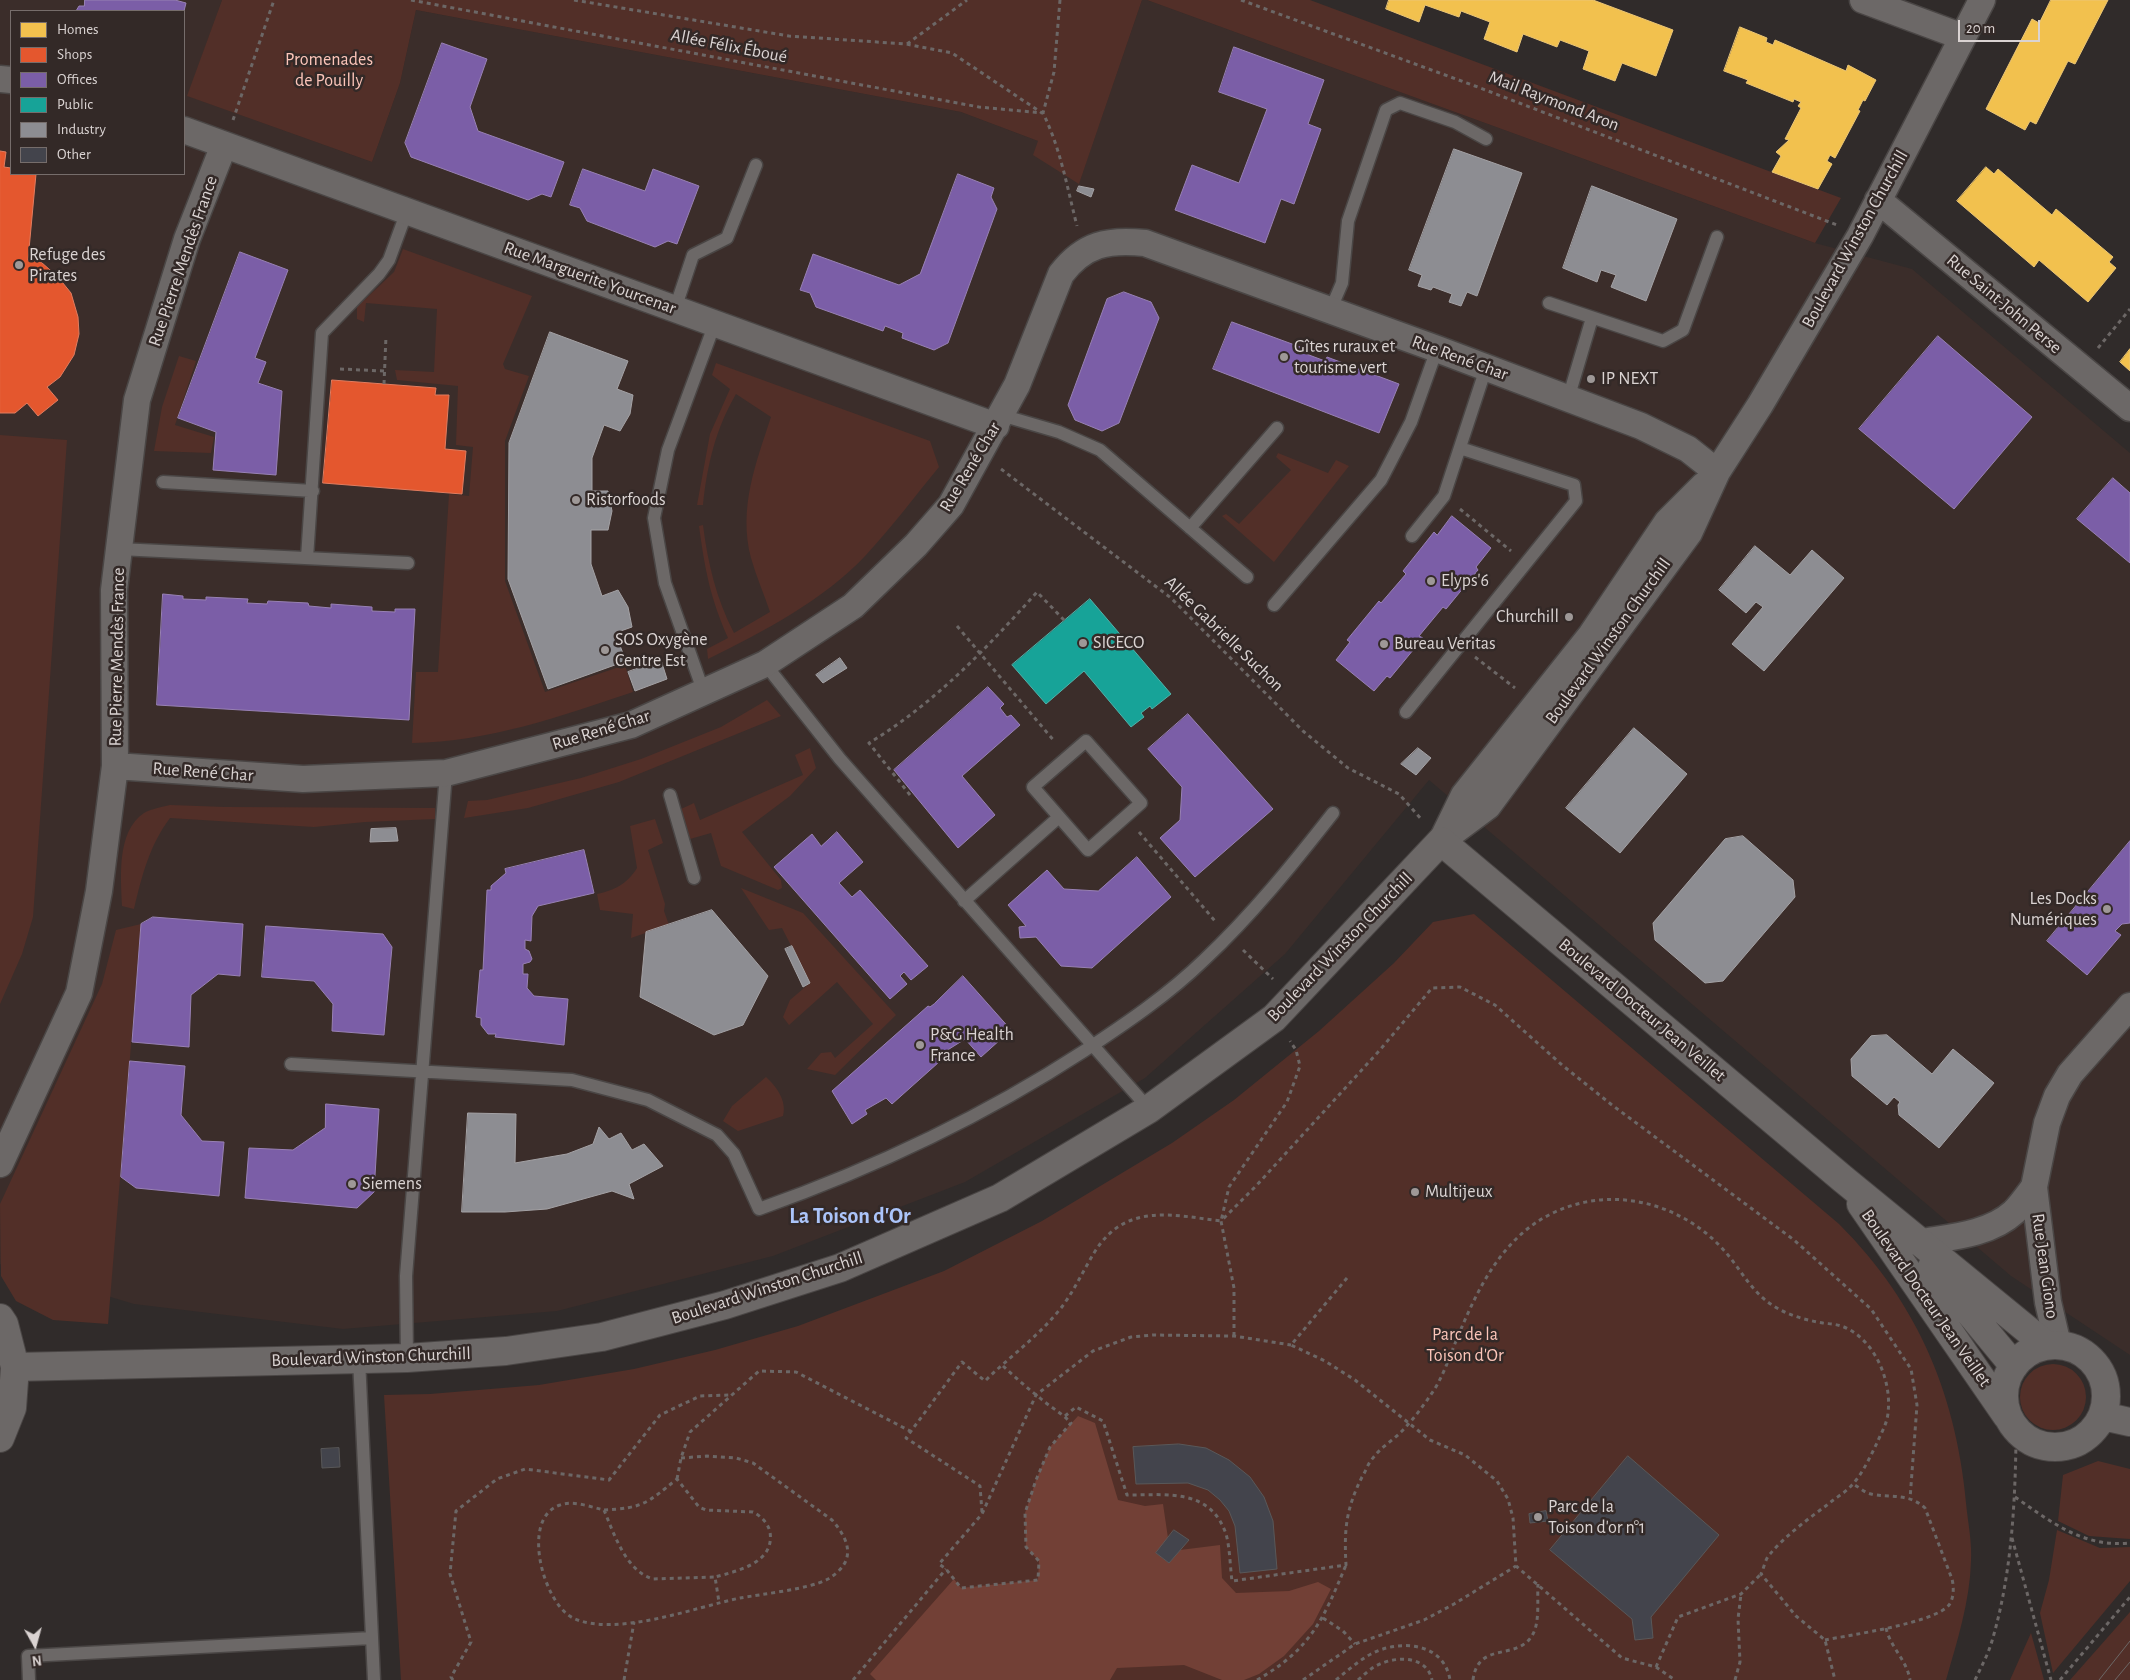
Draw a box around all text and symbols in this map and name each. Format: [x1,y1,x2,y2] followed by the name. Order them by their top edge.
[10,10,185,175] legend
[1960,10,2042,42] scale bar
[1966,21,1995,36] text: 20 m
[57,22,99,37] text: Homes
[669,24,789,68] street label: Allée Félix Éboué
[57,47,92,62] text: Shops
[285,49,373,92] park label: Promenades de Pouilly
[1486,66,1622,136] street label: Mail Raymond Aron
[57,72,98,87] text: Offices
[57,97,93,112] text: Public
[57,122,106,137] text: Industry
[1797,146,1913,332] street label: Boulevard Winston Churchill
[57,147,91,162] text: Other
[144,173,222,349] street label: Rue Pierre Mendès France
[501,237,679,319] street label: Rue Marguerite Yourcenar
[29,244,106,286] place label: Refuge des Pirates
[1942,250,2066,358] street label: Rue Saint-John Perse
[13,259,25,271] marker: Refuge des Pirates
[1409,331,1511,385] street label: Rue René Char
[1294,336,1395,378] place label: Gîtes ruraux et tourisme vert
[1278,351,1290,363] marker: Gîtes ruraux et tourisme vert
[1601,368,1658,390] place label: IP NEXT
[1585,373,1597,385] marker: IP NEXT
[935,418,1005,516] street label: Rue René Char
[586,489,666,511] place label: Ristorfoods
[570,494,582,506] marker: Ristorfoods
[1541,554,1675,728] street label: Boulevard Winston Churchill
[105,567,129,747] street label: Rue Pierre Mendès France
[1441,570,1489,592] place label: Elyps'6
[1160,572,1288,696] street label: Allée Gabrielle Suchon
[1425,575,1437,587] marker: Elyps'6
[1496,606,1559,628] place label: Churchill
[1563,611,1575,623] marker: Churchill
[615,629,708,672] place label: SOS Oxygène Centre Est
[1093,632,1145,654] place label: SICECO
[1394,633,1496,655] place label: Bureau Veritas
[1077,637,1089,649] marker: SICECO
[1378,638,1390,650] marker: Bureau Veritas
[599,644,611,656] marker: SOS Oxygène Centre Est
[550,705,652,755] street label: Rue René Char
[152,758,254,786] street label: Rue René Char
[1263,868,1417,1026] street label: Boulevard Winston Churchill
[2010,888,2097,931] place label: Les Docks Numériques
[2101,903,2113,915] marker: Les Docks Numériques
[1554,934,1730,1086] street label: Boulevard Docteur Jean Veillet
[930,1024,1014,1066] place label: P&G Health France
[914,1039,926,1051] marker: P&G Health France
[362,1173,422,1195] place label: Siemens
[346,1178,358,1190] marker: Siemens
[1425,1181,1493,1203] place label: Multijeux
[1409,1186,1421,1198] marker: Multijeux
[789,1203,911,1229] district label: La Toison d'Or
[1856,1205,1996,1391] street label: Boulevard Docteur Jean Veillet
[2027,1212,2063,1320] street label: Rue Jean Giono
[669,1247,865,1329] street label: Boulevard Winston Churchill
[1426,1324,1504,1366] park label: Parc de la Toison d'Or
[271,1343,471,1371] street label: Boulevard Winston Churchill
[1548,1496,1645,1538] place label: Parc de la Toison d'or n°1
[1532,1511,1544,1523] marker: Parc de la Toison d'or n°1
[10,1620,60,1670] north arrow
[31,1652,43,1667] text: N

